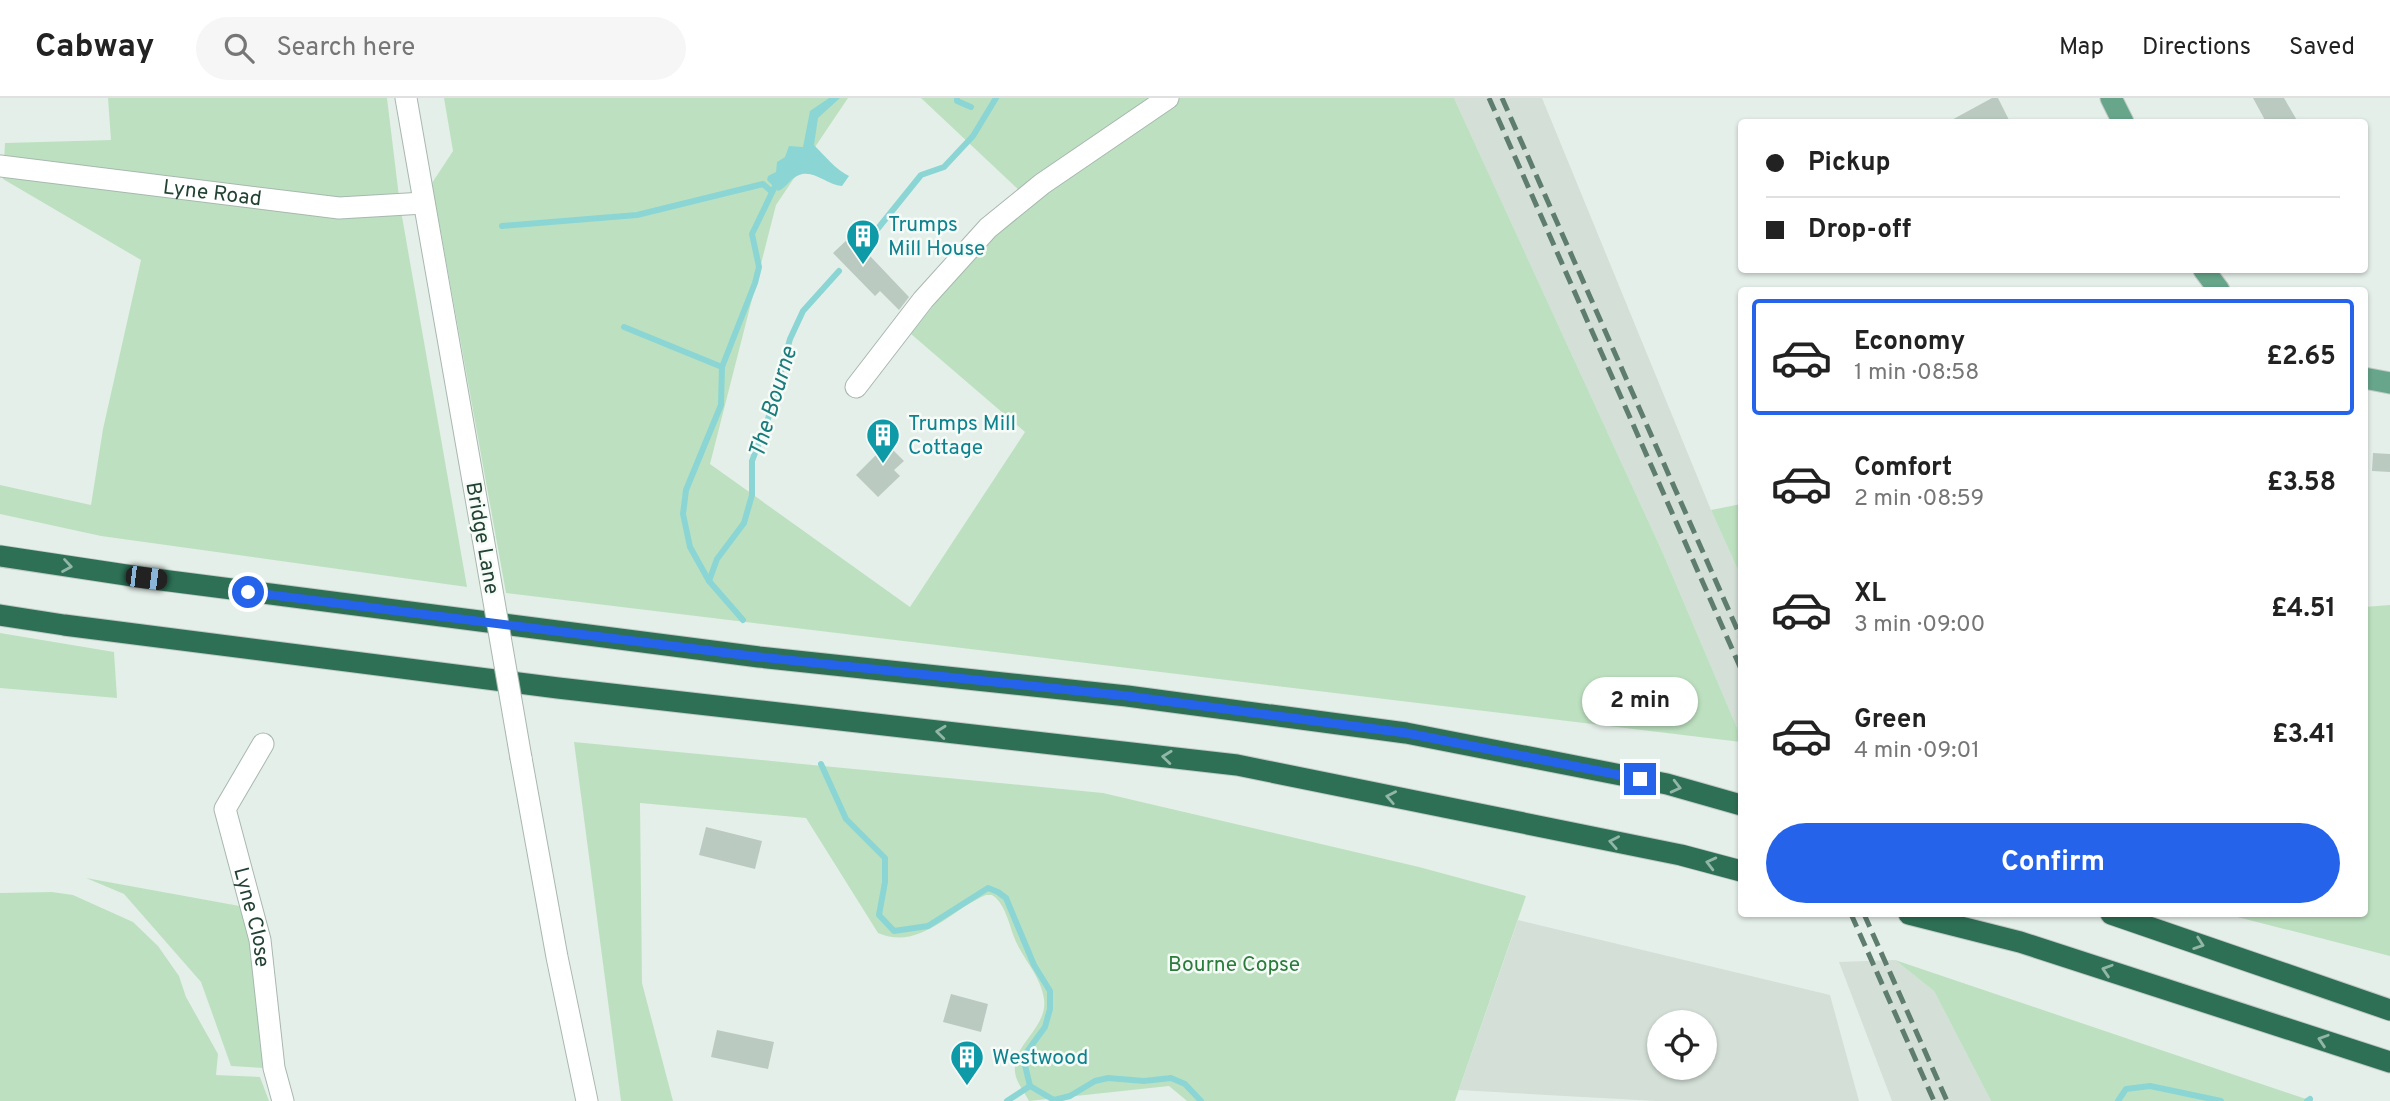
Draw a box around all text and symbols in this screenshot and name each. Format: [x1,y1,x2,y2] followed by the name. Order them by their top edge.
[196,17,686,80] search box
[35,27,154,69] text: Cabway
[220,29,258,67] icon: search
[276,32,415,65] text: Search here
[2059,33,2104,63] text: Map
[2142,33,2251,63] text: Directions
[2289,33,2355,63] text: Saved
[1808,147,1891,180] text: Pickup
[161,174,263,213] street label: Lyne Road
[888,212,985,263] place label: Trumps Mill House
[1808,214,1911,247] text: Drop-off
[844,217,882,266] building icon: Trumps Mill House
[1770,326,1833,389] icon: car
[1854,326,1965,359] text: Economy
[2266,341,2336,374] text: £2.65
[744,342,805,462] water label: The Bourne
[1854,359,1979,388] text: 1 min · 08:58
[908,411,1016,462] place label: Trumps Mill Cottage
[864,416,902,465] building icon: Trumps Mill Cottage
[1770,452,1833,515] icon: car
[1854,452,1952,485] text: Comfort
[2267,467,2336,500] text: £3.58
[458,480,505,596] street label: Bridge Lane
[1854,485,1984,514] text: 2 min · 08:59
[62,558,73,573] one-way arrow
[124,565,169,591] car
[232,576,264,608] route start
[1770,578,1833,641] icon: car
[1854,578,1886,611] text: XL
[2271,593,2336,626] text: £4.51
[1854,611,1985,640] text: 3 min · 09:00
[1582,678,1698,726] callout: 2 min
[1610,687,1670,716] text: 2 min
[1770,704,1833,767] icon: car
[1854,704,1927,737] text: Green
[2272,719,2336,752] text: £3.41
[935,724,947,739] one-way arrow
[1854,737,1980,766] text: 4 min · 09:01
[1161,750,1173,765] one-way arrow
[1624,763,1656,795] route end
[1670,779,1682,793] one-way arrow
[1385,790,1397,805] one-way arrow
[1766,823,2340,903] button: Confirm
[1608,835,1620,850] one-way arrow
[1705,857,1717,871] one-way arrow
[226,864,275,969] street label: Lyne Close
[2192,936,2205,950] one-way arrow
[1168,952,1300,979] park label: Bourne Copse
[2101,964,2113,978] one-way arrow
[1647,1010,1717,1080] map controls
[1647,1010,1717,1080] button: locate
[2317,1034,2329,1049] one-way arrow
[948,1038,986,1087] building icon: Westwood
[992,1045,1088,1072] place label: Westwood

